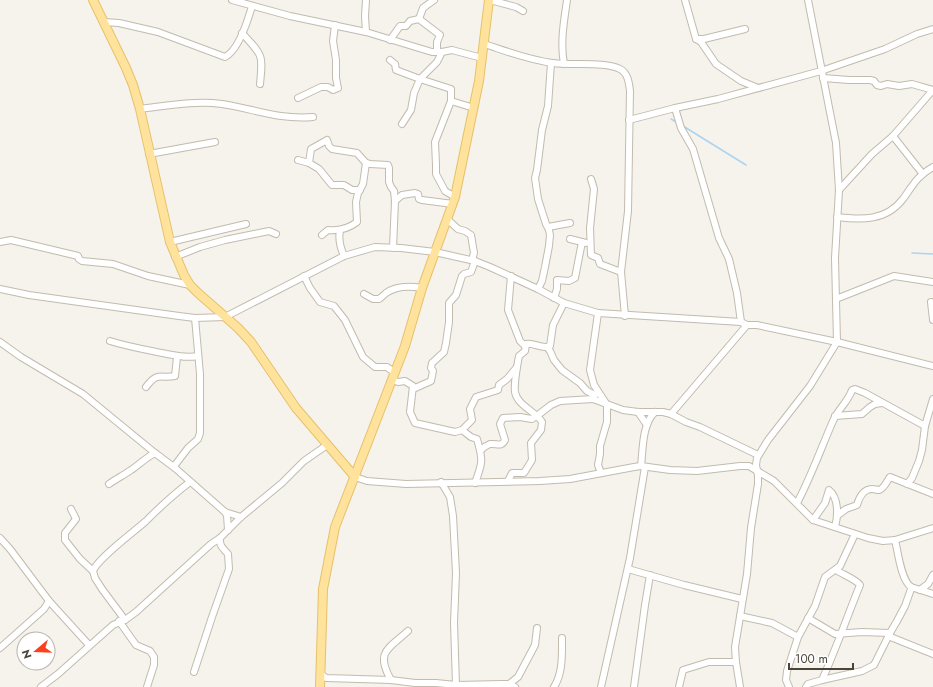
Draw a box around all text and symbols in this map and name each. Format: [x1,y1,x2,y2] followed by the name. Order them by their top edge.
[16,631,56,671] north arrow
[789,645,853,671] scale bar
[18,648,36,661] text: N
[795,650,828,668] text: 100 m

